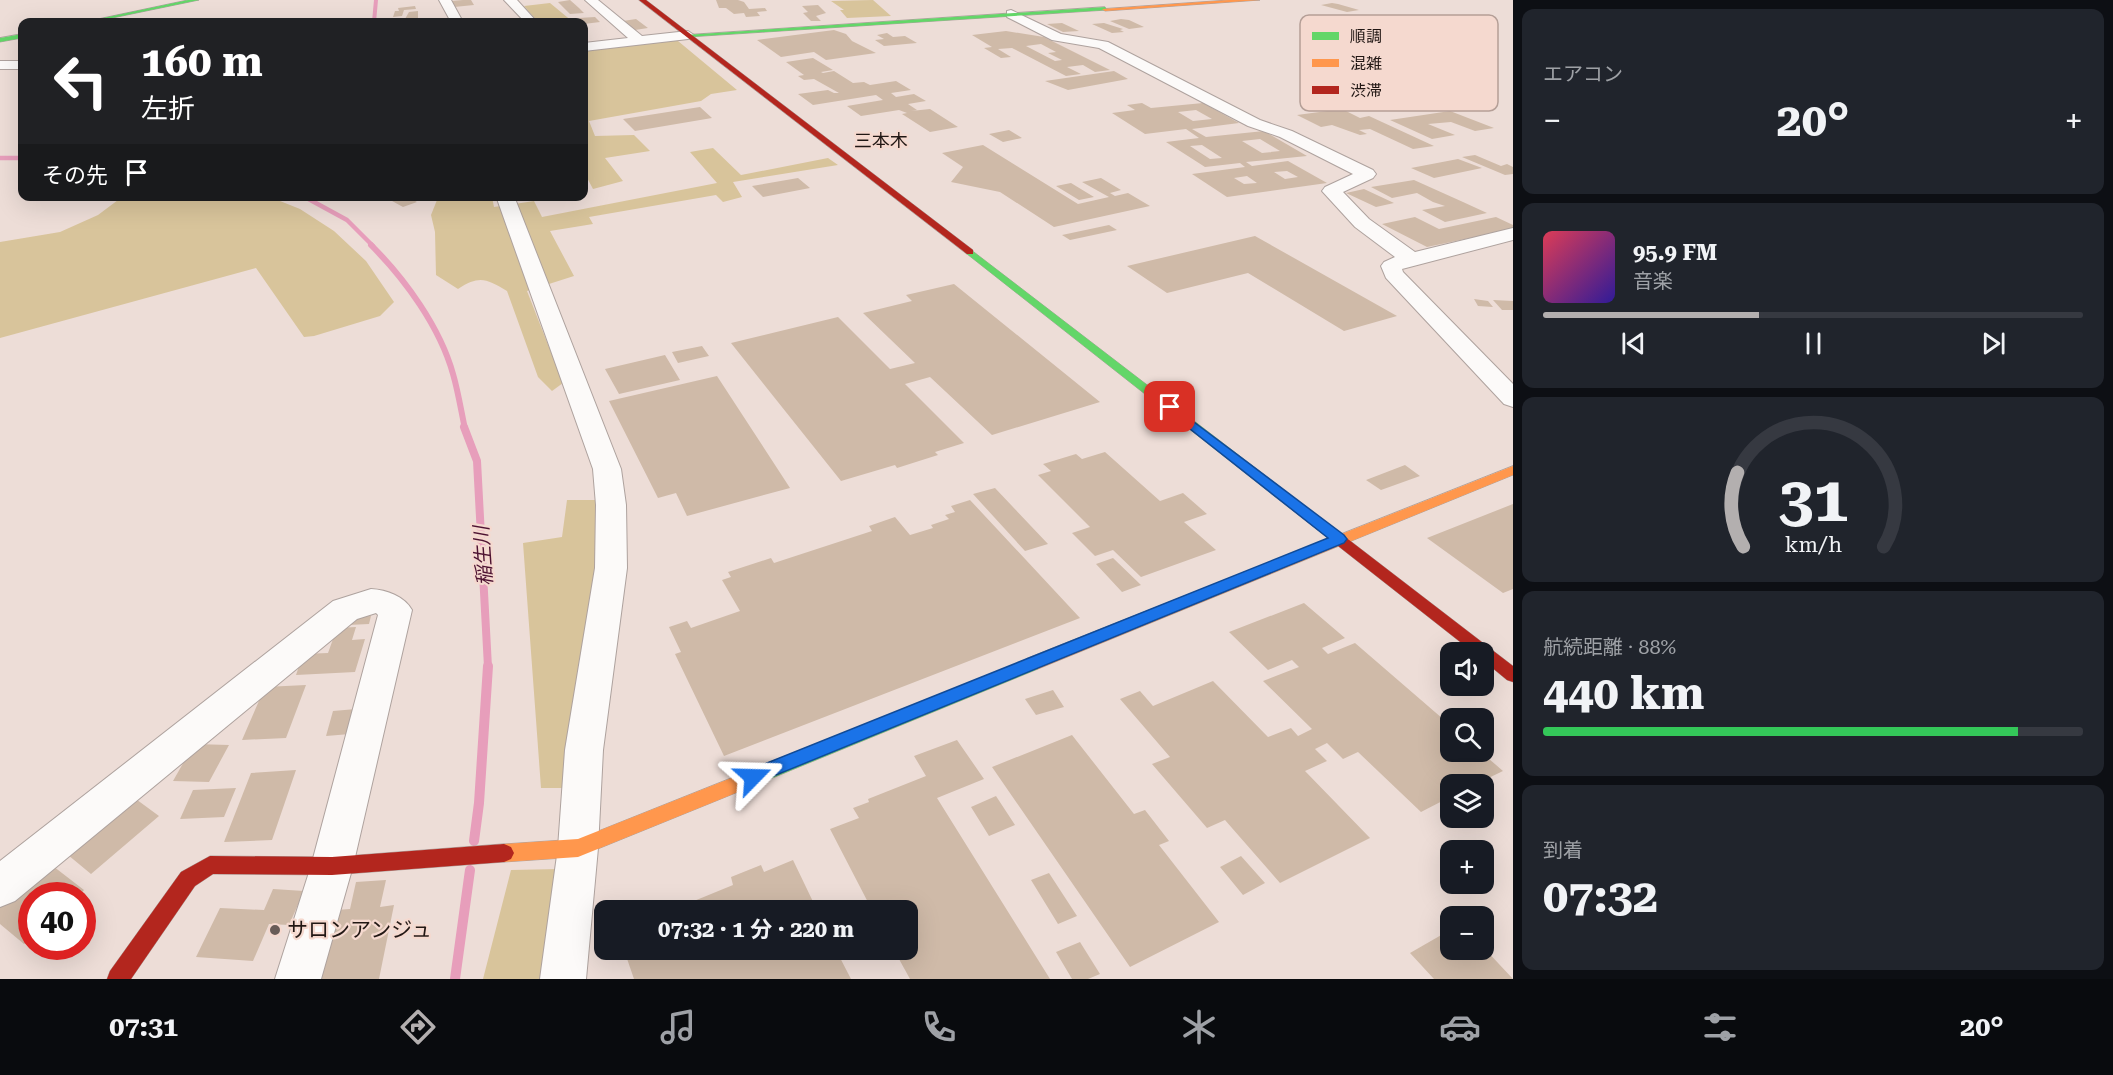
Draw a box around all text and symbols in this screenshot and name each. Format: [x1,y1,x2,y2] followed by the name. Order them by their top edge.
[1300,15,1498,111] legend
[1350,27,1382,46] text: 順調
[141,37,263,86] text: 160 m
[42,42,120,120] icon: left
[1350,54,1382,73] text: 混雑
[1543,62,1623,86] text: エアコン
[1350,81,1382,100] text: 渋滞
[141,93,195,125] text: 左折
[1777,94,1849,147] text: 20°
[1543,101,1561,140] text: −
[2065,101,2083,140] text: +
[854,130,908,151] district label: 三本木
[120,156,153,189] icon: arrive
[42,163,108,188] text: その先
[1633,240,1717,265] text: 95.9 FM
[1633,269,1673,293] text: 音楽
[1617,327,1650,360] icon: previous
[1797,327,1830,360] icon: pause
[1977,327,2010,360] icon: next
[1144,381,1195,432] pin
[1153,390,1186,423] icon: arrive
[1778,463,1848,536] text: 31
[469,523,497,587] water label: 稲生川
[1784,532,1842,557] text: km/h
[1543,635,1676,659] text: 航続距離 · 88%
[1440,642,1494,960] map controls
[1440,642,1494,696] button: sound
[1543,667,1704,720] text: 440 km
[1440,708,1494,762] button: search
[721,745,785,809] position arrow
[1440,774,1494,828] button: layers
[1543,838,1583,862] text: 到着
[1440,840,1494,894] button: +
[1543,870,1658,923] text: 07:32
[18,882,96,960] speed limit sign: 40
[1440,906,1494,960] button: −
[658,917,854,942] text: 07:32 · 1 分 · 220 m
[287,918,432,942] place label: サロンアンジュ
[268,923,282,937] marker: サロンアンジュ
[397,1006,439,1048] icon: directions
[657,1006,699,1048] icon: music
[918,1006,960,1048] icon: phone
[1178,1006,1220,1048] icon: climate
[1439,1006,1481,1048] icon: car
[1699,1006,1741,1048] icon: filters
[109,1011,178,1043] text: 07:31
[1960,1011,2004,1043] text: 20°

